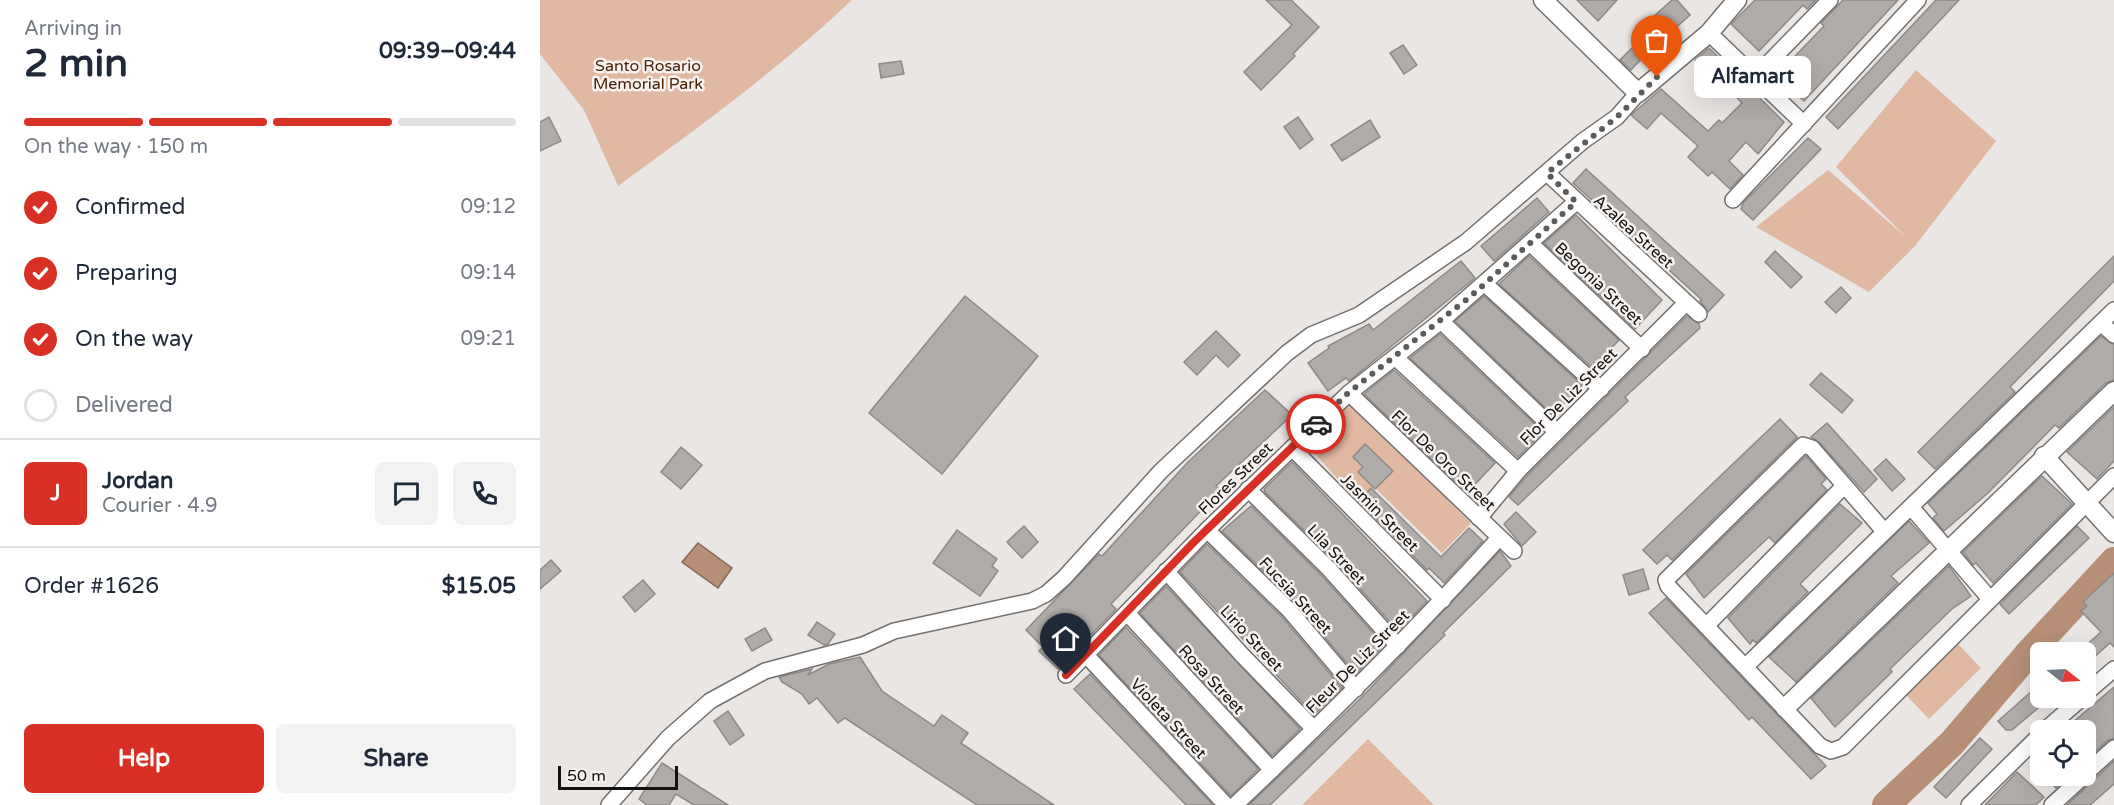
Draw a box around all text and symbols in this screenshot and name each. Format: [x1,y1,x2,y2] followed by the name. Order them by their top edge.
[1631,15,1682,77] pin
[24,17,122,41] text: Arriving in
[1640,24,1673,57] icon: bag
[379,38,516,64] text: 09:39–09:44
[24,40,128,87] text: 2 min
[593,56,703,94] park label: Santo Rosario Memorial Park
[1693,56,1810,98] callout: Alfamart
[1711,65,1794,89] text: Alfamart
[24,135,208,159] text: On the way · 150 m
[24,191,57,224] icon: check
[1589,191,1677,273] street label: Azalea Street
[75,194,185,220] text: Confirmed
[461,195,516,219] text: 09:12
[1550,238,1646,329] street label: Begonia Street
[24,257,57,290] icon: check
[75,260,178,286] text: Preparing
[461,261,516,285] text: 09:14
[24,323,57,356] icon: check
[75,326,193,352] text: On the way
[461,327,516,351] text: 09:21
[1516,344,1622,450] street label: Flor De Liz Street
[75,392,173,418] text: Delivered
[1286,394,1346,454] courier
[1387,406,1499,515] street label: Flor De Oro Street
[1300,408,1333,441] icon: car
[1194,438,1277,519] street label: Flores Street
[375,462,438,525] button: chat
[453,462,516,525] button: phone
[102,468,173,494] text: Jordan
[1336,469,1423,556] street label: Jasmin Street
[50,480,61,506] text: J
[102,494,217,518] text: Courier · 4.9
[1303,520,1370,589] street label: Lila Street
[1255,553,1336,638] street label: Fucsia Street
[24,573,159,599] text: Order #1626
[442,573,516,599] text: $15.05
[1216,602,1287,676] street label: Lirio Street
[1302,606,1414,718] street label: Fleur De Liz Street
[1040,613,1091,675] pin
[1049,622,1082,655] icon: home
[1174,641,1248,719] street label: Rosa Street
[2030,642,2096,708] north arrow
[2030,642,2096,786] map controls
[1126,674,1211,763] street label: Violeta Street
[2030,720,2096,786] button: locate
[24,724,264,793] button: Help
[276,724,516,793] button: Share
[558,763,678,790] scale bar
[567,766,606,786] text: 50 m

